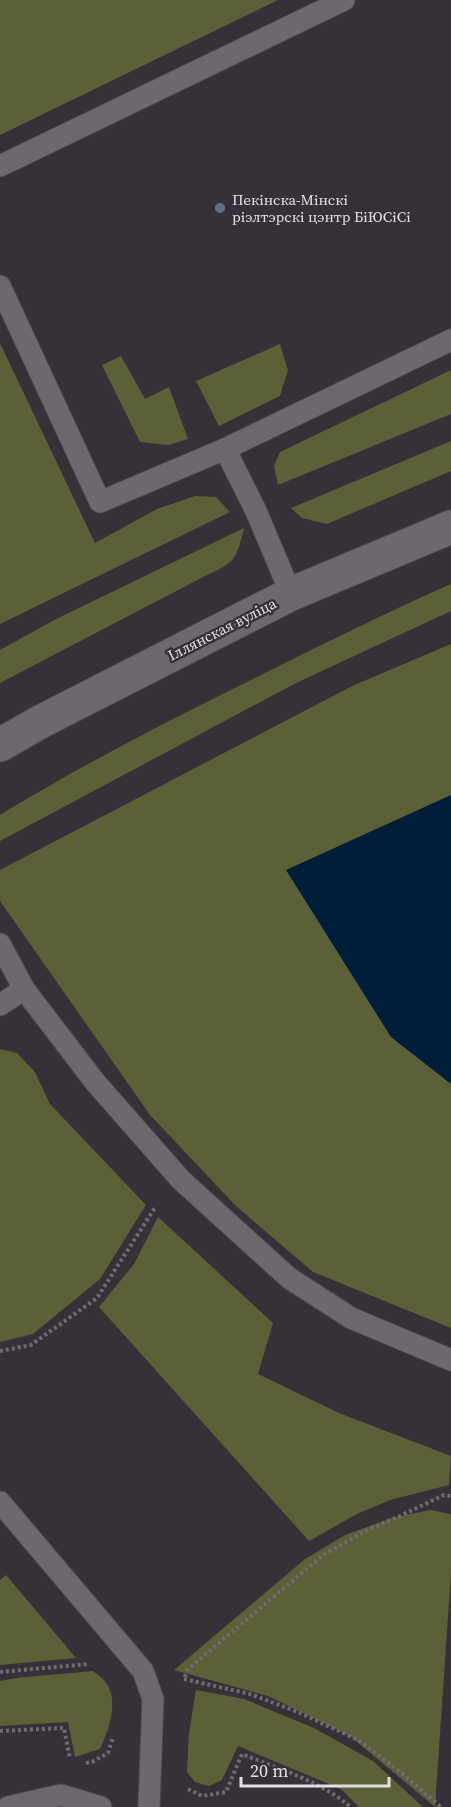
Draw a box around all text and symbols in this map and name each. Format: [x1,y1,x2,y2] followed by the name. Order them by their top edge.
[232,189,411,227] place label: Пекінска-Мінскі ріэлтэрскі цэнтр БіЮСіСі
[213,201,227,215] marker: Пекінска-Мінскі ріэлтэрскі цэнтр БіЮСіСі
[164,592,280,665] street label: Іллянская вуліца
[241,1750,390,1788] scale bar
[250,1758,288,1783] text: 20 m

